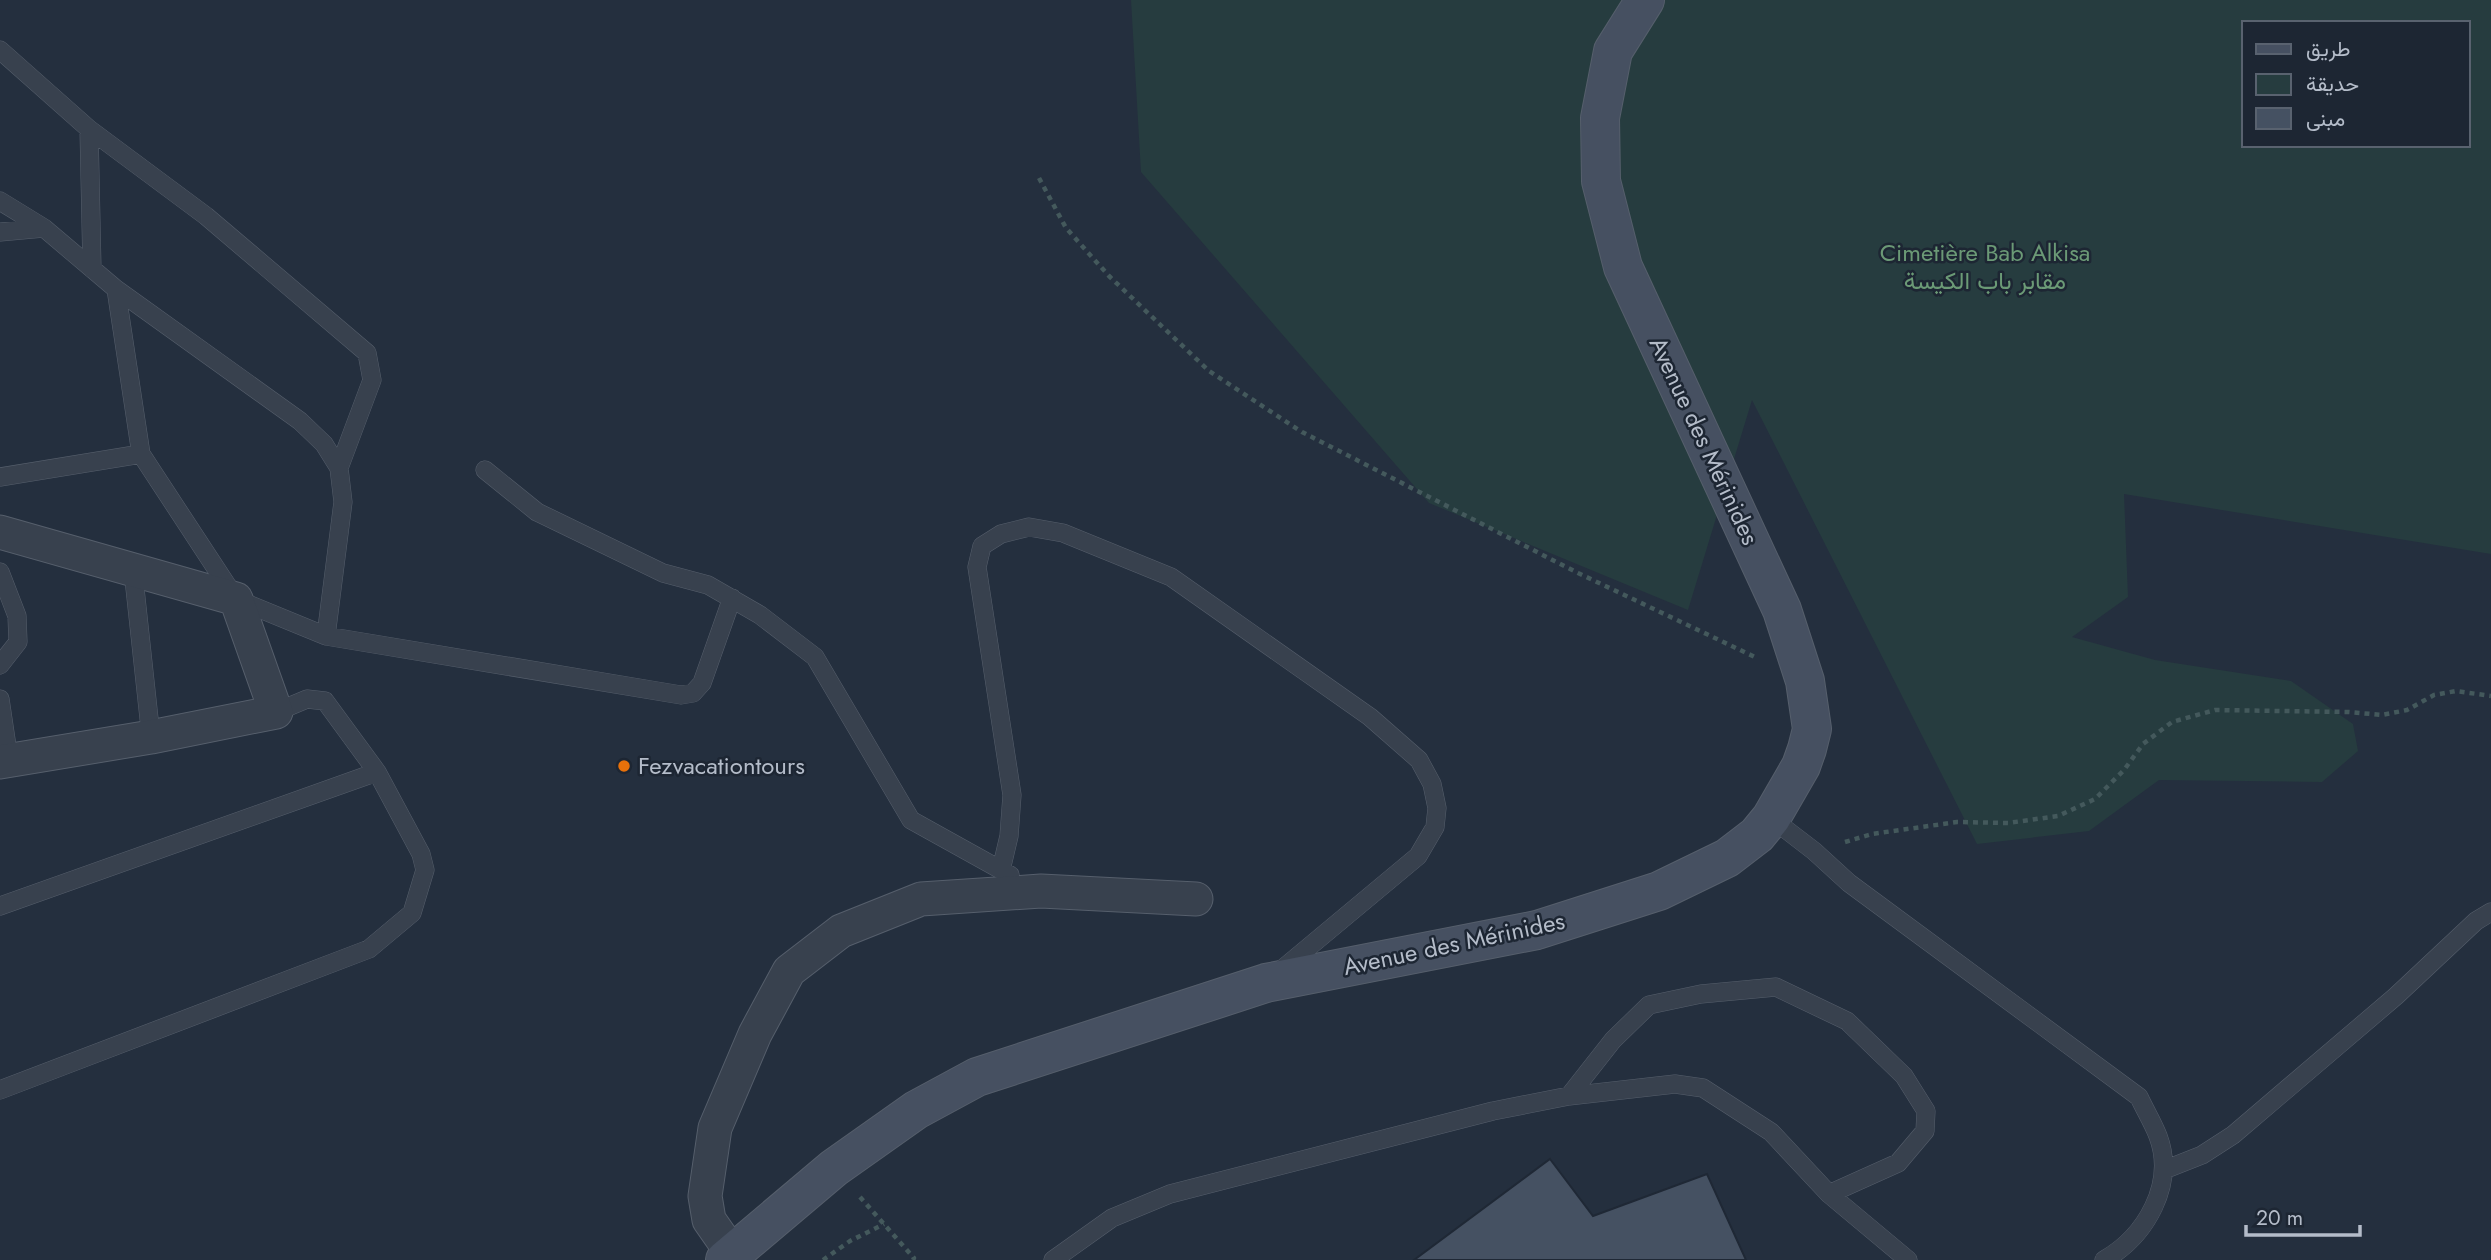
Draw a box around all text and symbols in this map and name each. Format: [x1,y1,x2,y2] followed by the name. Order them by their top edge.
[2242,21,2470,147] legend
[2306,34,2351,64] text: طريق
[2306,69,2359,99] text: حديقة
[2306,104,2345,134] text: مبنى
[1880,235,2090,298] park label: Cimetière Bab Alkisa مقابر باب الكيسة
[1641,331,1768,550] street label: Avenue des Mérinides
[638,748,805,783] place label: Fezvacationtours
[616,758,632,774] marker: Fezvacationtours
[1340,903,1568,984] street label: Avenue des Mérinides
[2246,1194,2360,1238] scale bar
[2256,1203,2303,1233] text: 20 m

